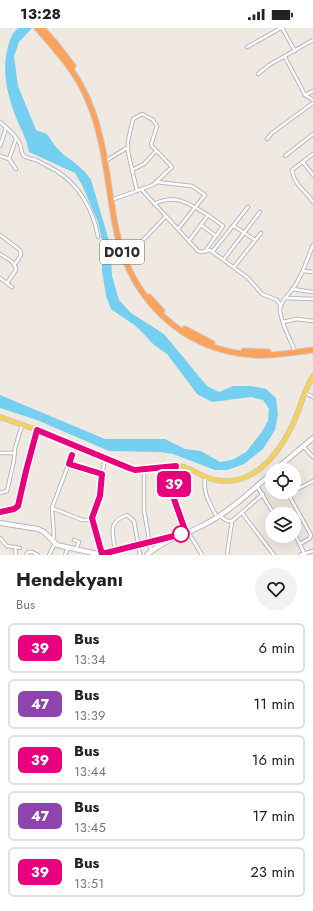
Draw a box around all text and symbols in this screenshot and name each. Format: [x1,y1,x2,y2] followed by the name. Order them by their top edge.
[20,3,61,25] text: 13:28
[100,240,144,264] road number: D010
[265,463,301,543] map controls
[265,463,301,499] button: locate
[156,471,192,497] line badge: 39
[165,474,183,494] text: 39
[265,507,301,543] button: layers
[172,525,190,543] unlabelled marker
[16,566,123,593] text: Hendekyanı
[255,568,297,610] button: heart
[16,595,35,614] text: Bus
[74,628,99,650] text: Bus
[258,637,295,659] text: 6 min
[31,638,49,658] text: 39
[74,650,106,669] text: 13:34
[74,684,99,706] text: Bus
[254,693,295,715] text: 11 min
[31,694,49,714] text: 47
[74,706,105,725] text: 13:39
[74,740,99,762] text: Bus
[252,749,295,771] text: 16 min
[31,750,49,770] text: 39
[74,762,106,781] text: 13:44
[74,796,99,818] text: Bus
[252,805,295,827] text: 17 min
[31,806,49,826] text: 47
[74,818,106,837] text: 13:45
[74,852,99,874] text: Bus
[250,861,295,883] text: 23 min
[31,862,49,882] text: 39
[74,874,104,893] text: 13:51

